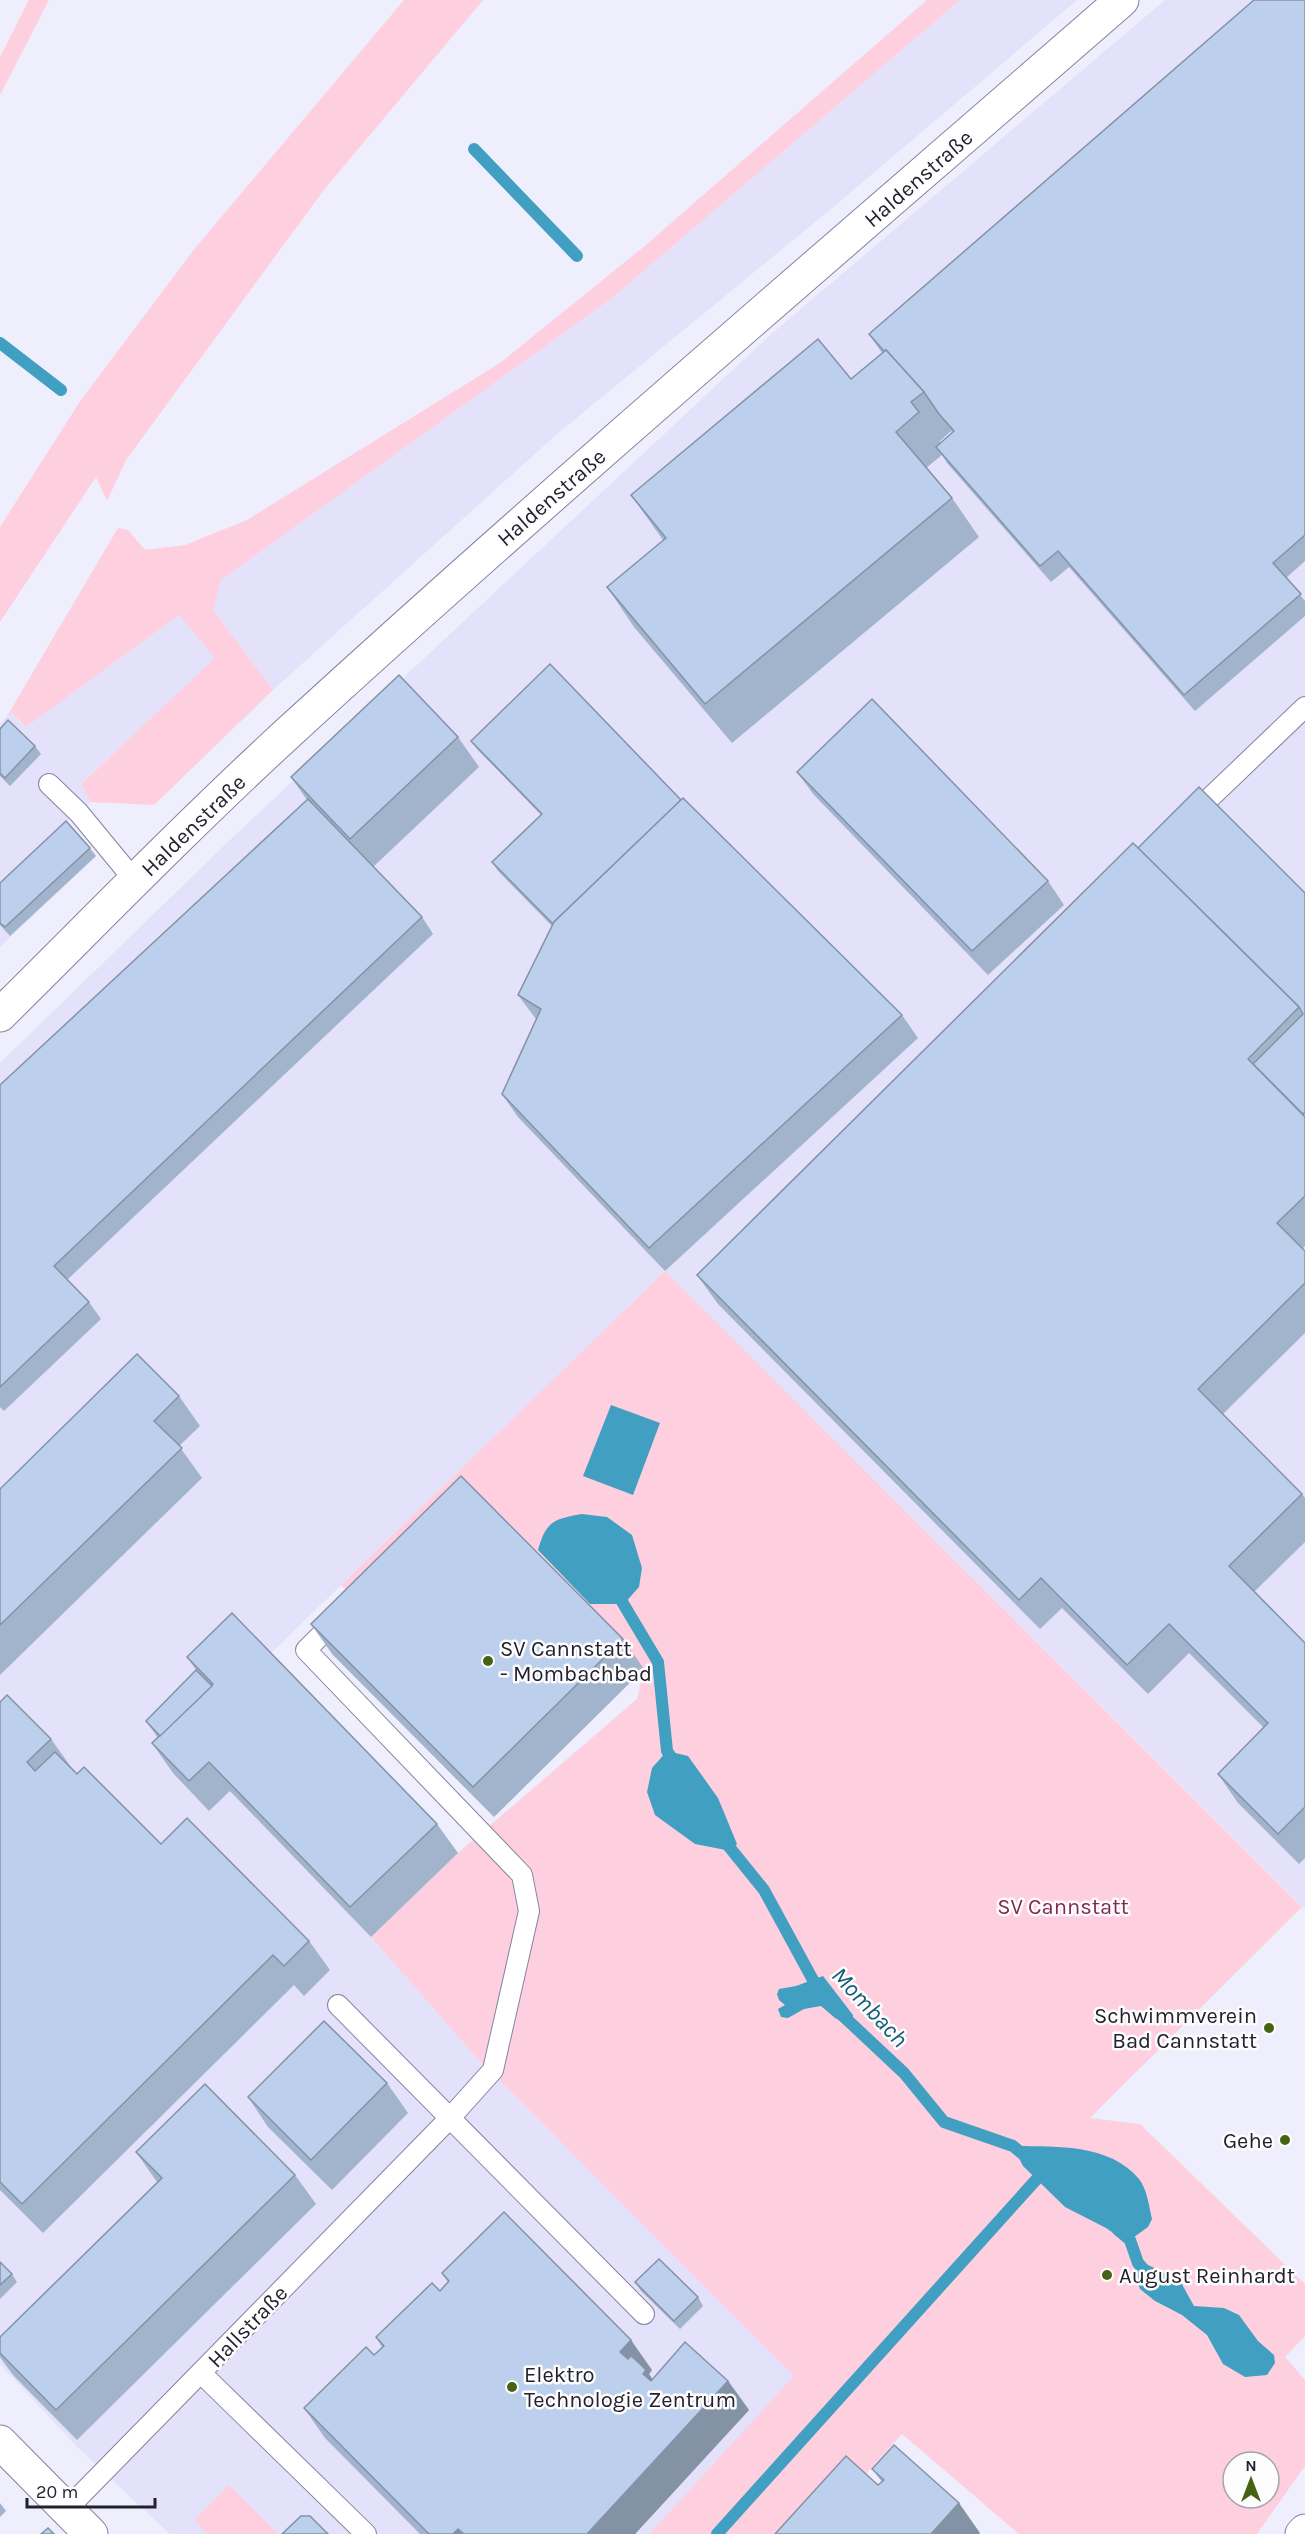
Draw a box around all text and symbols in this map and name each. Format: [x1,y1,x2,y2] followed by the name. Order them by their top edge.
[859,125,978,233] street label: Haldenstraße
[492,444,611,552] street label: Haldenstraße
[136,769,251,882] street label: Haldenstraße
[500,1636,652,1687] place label: SV Cannstatt - Mombachbad
[481,1654,495,1668] marker: SV Cannstatt - Mombachbad
[997,1894,1129,1920] park label: SV Cannstatt
[826,1961,914,2053] water label: Mombach
[1094,2003,1257,2054] place label: Schwimmverein Bad Cannstatt
[1262,2021,1276,2035] marker: Schwimmverein Bad Cannstatt
[1223,2128,1273,2154] place label: Gehe
[1278,2133,1292,2147] marker: Gehe
[1119,2263,1295,2289] place label: August Reinhardt
[1100,2268,1114,2282] marker: August Reinhardt
[202,2280,293,2373] street label: Hallstraße
[524,2362,736,2413] place label: Elektro Technologie Zentrum
[505,2380,519,2394] marker: Elektro Technologie Zentrum
[1221,2450,1281,2510] north arrow
[1245,2456,1257,2475] text: N
[27,2471,154,2509] scale bar
[36,2481,78,2503] text: 20 m

